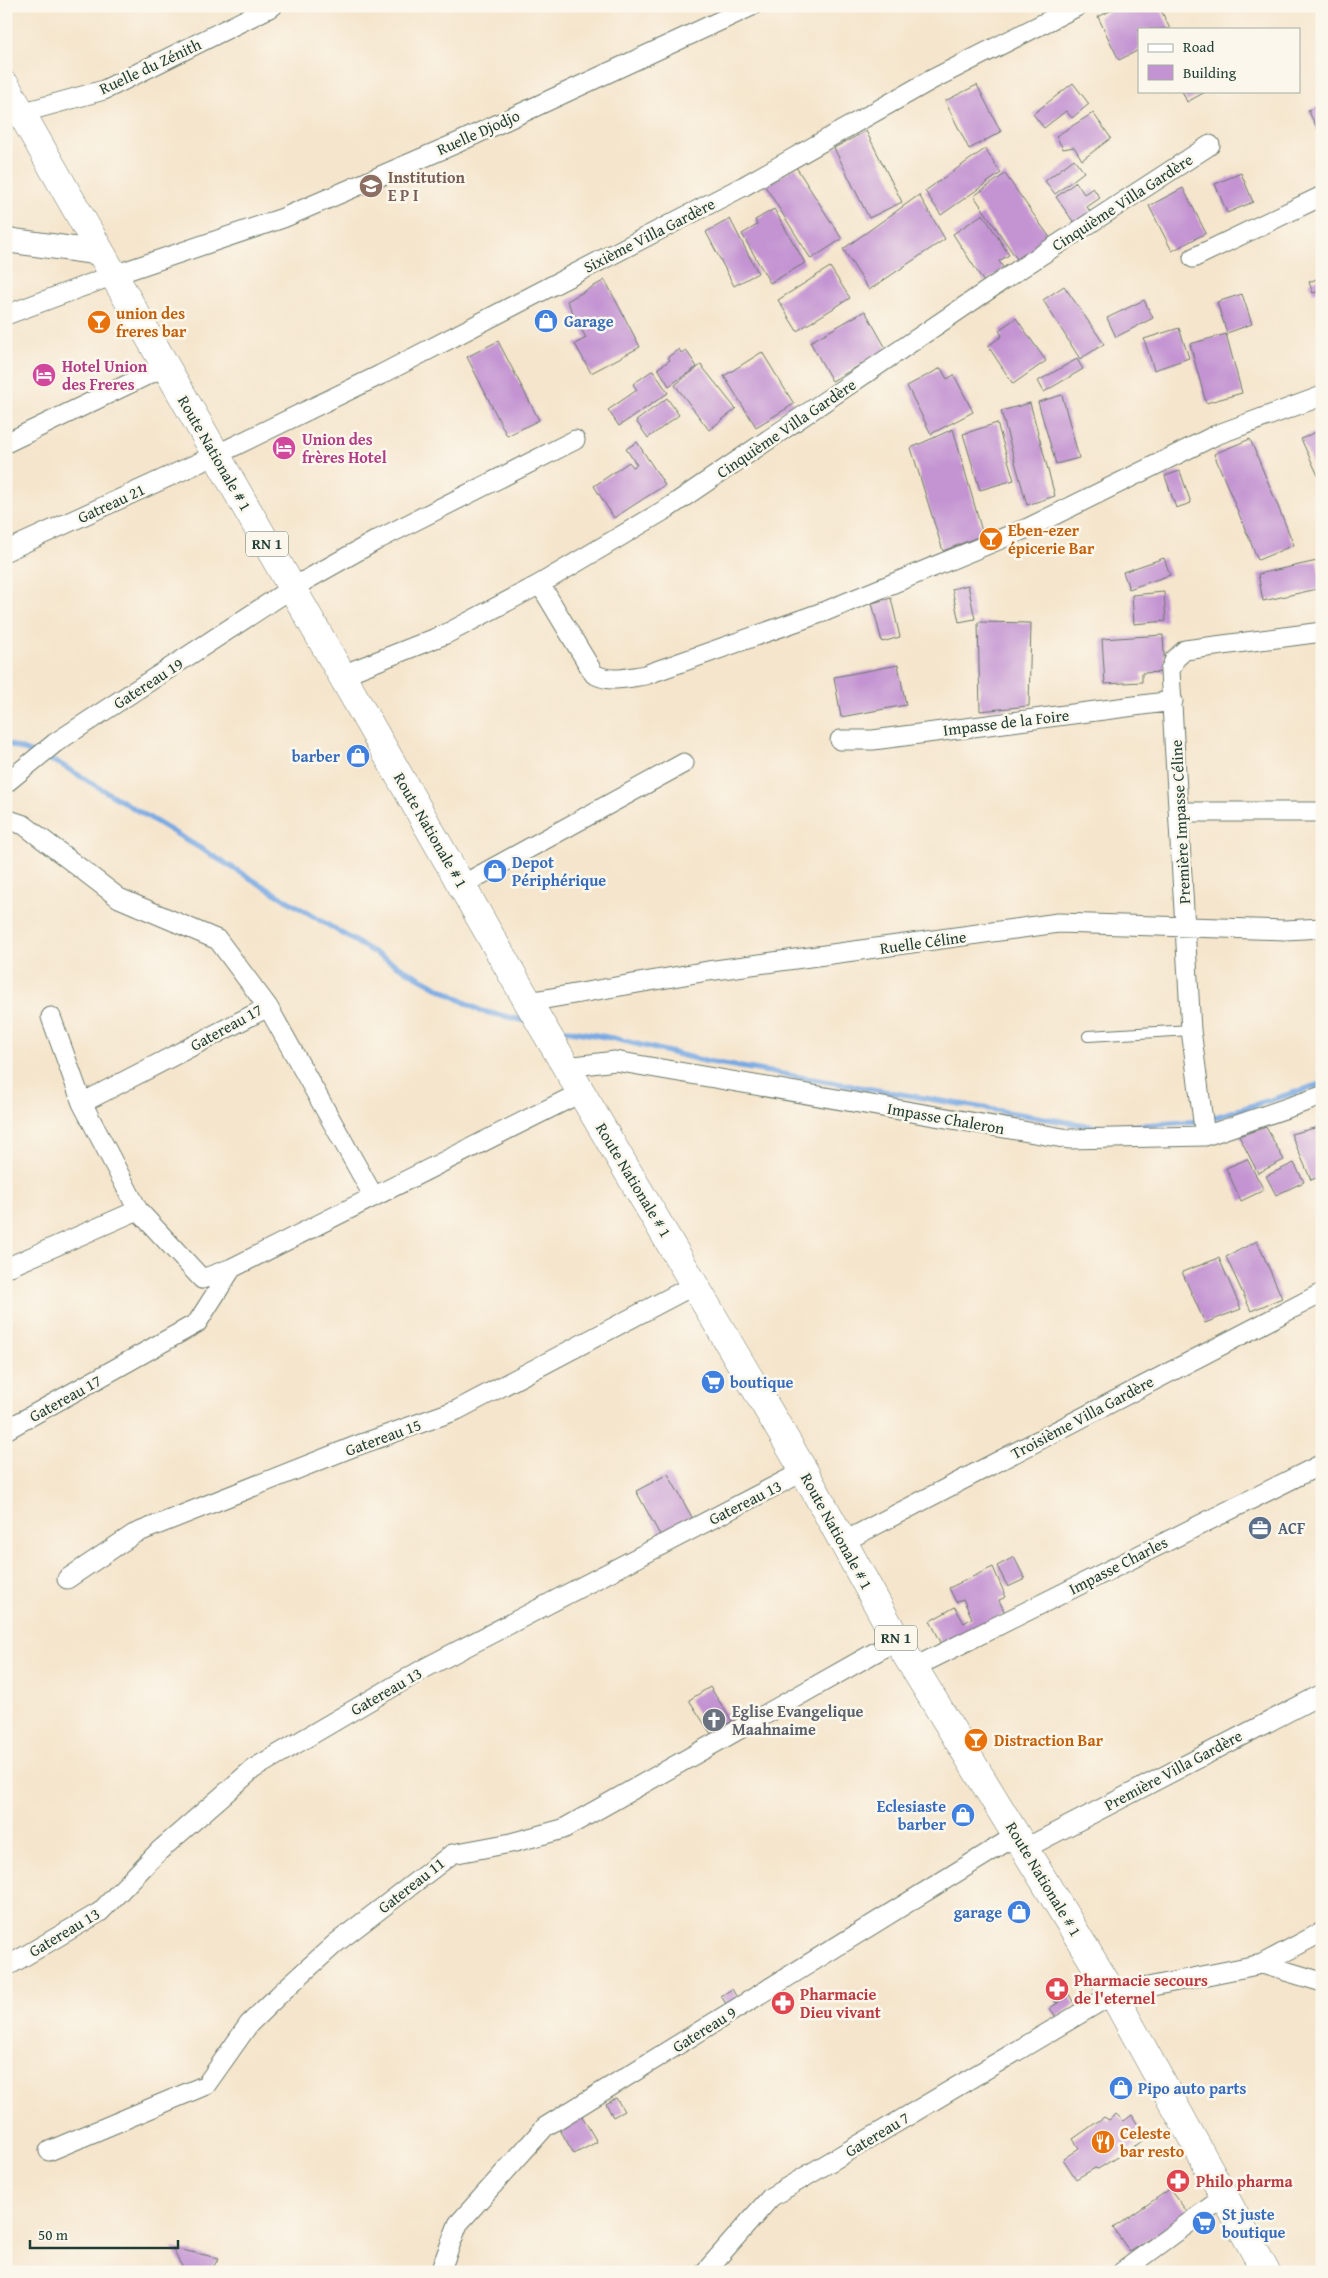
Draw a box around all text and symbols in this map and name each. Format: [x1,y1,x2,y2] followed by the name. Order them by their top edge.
[1138,28,1300,92] legend
[95,32,205,100] street label: Ruelle du Zénith
[1183,36,1214,57] text: Road
[1183,62,1237,83] text: Building
[433,103,523,161] street label: Ruelle Djodjo
[1047,147,1197,257] street label: Cinquième Villa Gardère
[388,165,466,207] place label: Institution E P I
[358,173,384,199] school or university icon: Institution E P I
[579,191,719,279] street label: Sixième Villa Gardère
[116,301,187,343] place label: union des freres bar
[533,308,559,334] shop icon: Garage
[86,309,112,335] bar icon: union des freres bar
[564,309,614,333] place label: Garage
[62,354,148,396] place label: Hotel Union des Freres
[31,362,57,388] hotel icon: Hotel Union des Freres
[711,372,861,484] street label: Cinquième Villa Gardère
[172,391,258,515] street label: Route Nationale # 1
[302,427,387,469] place label: Union des frères Hotel
[271,435,297,461] hotel icon: Union des frères Hotel
[73,477,149,529] street label: Gatreau 21
[1008,518,1095,560] place label: Eben-ezer épicerie Bar
[978,526,1004,552] bar icon: Eben-ezer épicerie Bar
[246,532,288,556] road number: RN 1
[108,651,188,715] street label: Gatereau 19
[942,702,1070,742] street label: Impasse de la Foire
[1164,739,1196,905] street label: Première Impasse Céline
[345,743,371,769] shop icon: barber
[292,744,341,768] place label: barber
[388,768,474,892] street label: Route Nationale # 1
[512,850,606,892] place label: Depot Périphérique
[482,858,508,884] shop icon: Depot Périphérique
[878,924,968,960] street label: Ruelle Céline
[186,997,267,1057] street label: Gatereau 17
[885,1096,1007,1140] street label: Impasse Chaleron
[590,1118,678,1242] street label: Route Nationale # 1
[25,1368,106,1428] street label: Gatereau 17
[700,1369,726,1395] supermarket icon: boutique
[1006,1369,1158,1465] street label: Troisième Villa Gardère
[730,1370,794,1394] place label: boutique
[342,1412,424,1462] street label: Gatereau 15
[795,1468,879,1594] street label: Route Nationale # 1
[704,1473,786,1531] street label: Gatereau 13
[1247,1515,1273,1541] office icon: ACF
[1278,1516,1305,1540] place label: ACF
[1064,1530,1172,1600] street label: Impasse Charles
[875,1626,917,1650] road number: RN 1
[346,1661,426,1721] street label: Gatereau 13
[732,1699,864,1741] place label: Eglise Evangelique Maahnaime
[701,1707,727,1733] church icon: Eglise Evangelique Maahnaime
[1100,1723,1246,1817] street label: Première Villa Gardère
[963,1727,989,1753] bar icon: Distraction Bar
[994,1728,1104,1752] place label: Distraction Bar
[877,1794,947,1836] place label: Eclesiaste barber
[950,1802,976,1828] shop icon: Eclesiaste barber
[1000,1817,1088,1941] street label: Route Nationale # 1
[372,1851,450,1919] street label: Gatereau 11
[1006,1899,1032,1925] shop icon: garage
[954,1900,1002,1924] place label: garage
[24,1901,104,1963] street label: Gatereau 13
[1074,1968,1208,2010] place label: Pharmacie secours de l'eternel
[1044,1976,1070,2002] pharmacy icon: Pharmacie secours de l'eternel
[800,1982,881,2024] place label: Pharmacie Dieu vivant
[770,1990,796,2016] pharmacy icon: Pharmacie Dieu vivant
[667,2000,741,2058] street label: Gatereau 9
[1108,2075,1134,2101] shop icon: Pipo auto parts
[1138,2076,1247,2100] place label: Pipo auto parts
[840,2105,914,2163] street label: Gatereau 7
[1120,2121,1185,2163] place label: Celeste bar resto
[1090,2129,1116,2155] restaurant icon: Celeste bar resto
[1165,2168,1191,2194] pharmacy icon: Philo pharma
[1196,2169,1294,2193] place label: Philo pharma
[1222,2202,1286,2244] place label: St juste boutique
[1191,2210,1217,2236] supermarket icon: St juste boutique
[30,2218,178,2250] scale bar
[38,2224,69,2245] text: 50 m

